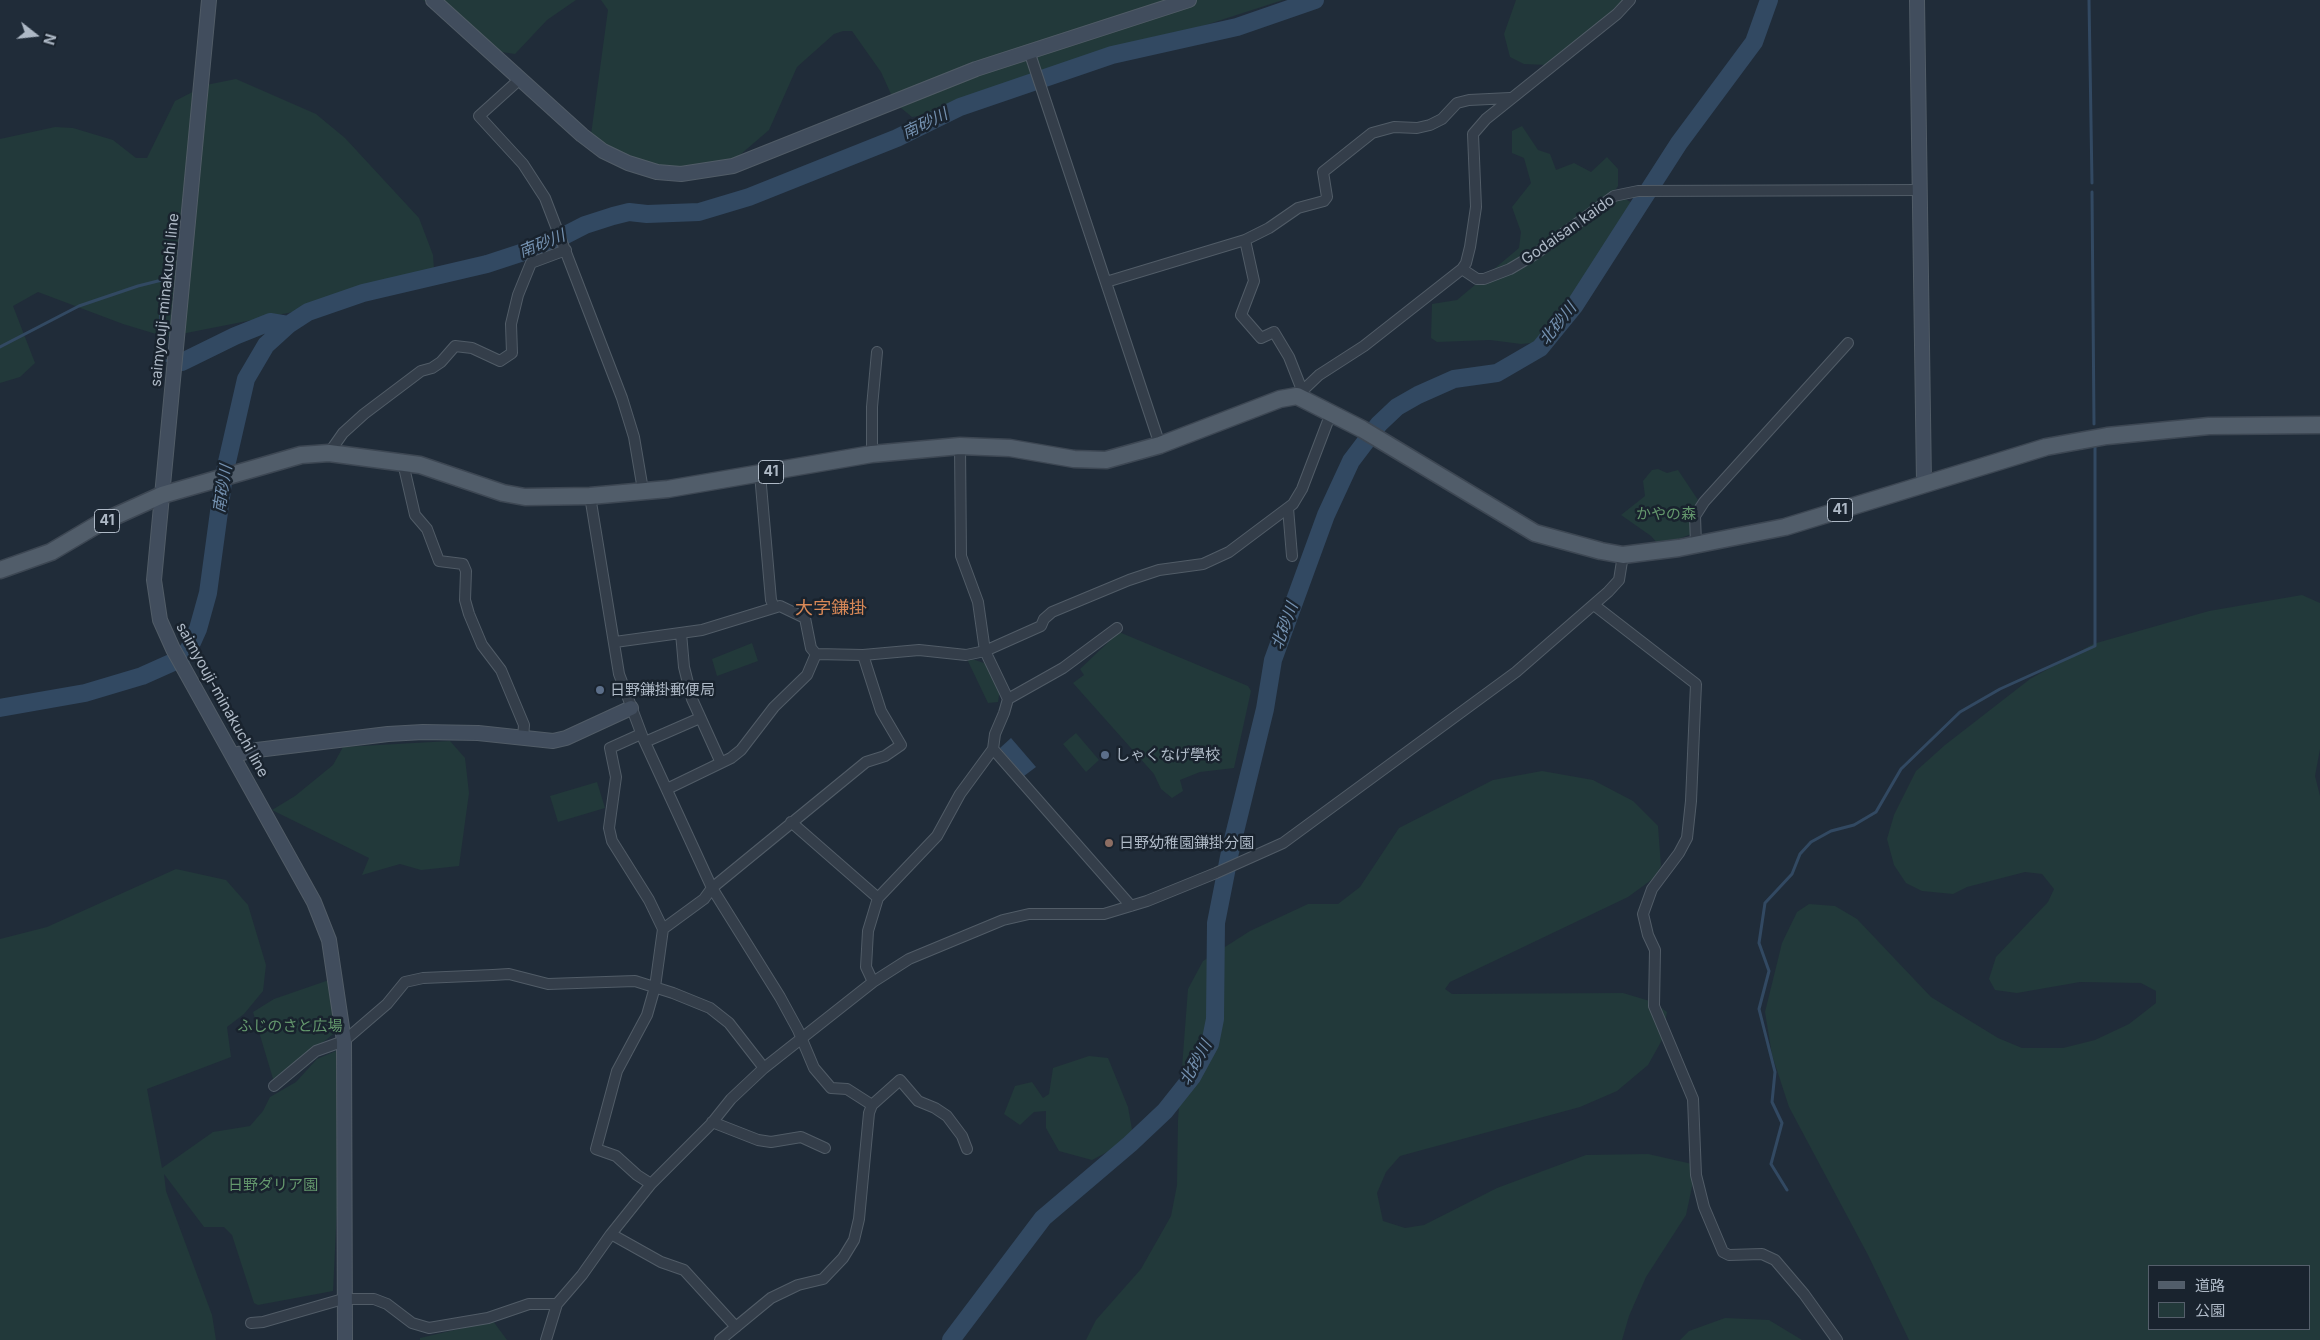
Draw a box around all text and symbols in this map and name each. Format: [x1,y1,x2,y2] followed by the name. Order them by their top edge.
[10,10,60,60] north arrow
[40,32,60,47] text: N
[899,105,951,143] water label: 南砂川
[1518,191,1618,269] street label: Godaisan kaido
[147,212,183,388] street label: saimyouji-minakuchi line
[516,226,568,262] water label: 南砂川
[1535,299,1581,349] water label: 北砂川
[758,461,784,484] road number: 41
[210,464,236,514] water label: 南砂川
[1828,498,1852,522] road number: 41
[1636,505,1696,523] park label: かやの森
[94,510,120,532] road number: 41
[795,598,867,620] district label: 大字鎌掛
[1268,600,1302,652] water label: 北砂川
[172,619,272,781] street label: saimyouji-minakuchi line
[610,681,715,699] place label: 日野鎌掛郵便局
[594,684,606,696] marker: 日野鎌掛郵便局
[1115,746,1220,764] place label: しゃくなげ學校
[1099,749,1111,761] marker: しゃくなげ學校
[1119,834,1254,852] place label: 日野幼稚園鎌掛分園
[1103,837,1115,849] marker: 日野幼稚園鎌掛分園
[238,1017,342,1035] park label: ふじのさと広場
[1176,1037,1216,1089] water label: 北砂川
[228,1176,318,1194] park label: 日野ダリア園
[2148,1265,2310,1330] legend
[2195,1276,2225,1295] text: 道路
[2195,1301,2225,1320] text: 公園

